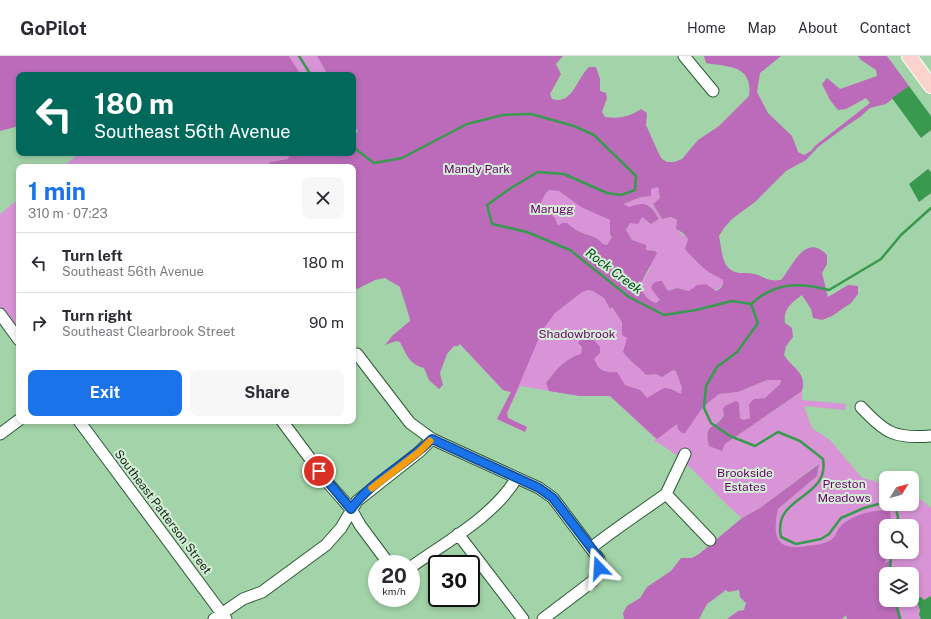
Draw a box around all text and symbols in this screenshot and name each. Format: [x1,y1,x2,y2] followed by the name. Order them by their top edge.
[20,17,87,39] text: GoPilot
[687,20,726,36] text: Home
[748,20,776,36] text: Map
[798,20,838,36] text: About
[860,20,911,36] text: Contact
[94,87,174,120] text: 180 m
[28,88,80,140] icon: left
[94,121,291,142] text: Southeast 56th Avenue
[444,162,510,176] park label: Mandy Park
[28,177,86,205] text: 1 min
[302,177,344,219] button: close
[530,202,574,216] park label: Marugg
[28,206,108,221] text: 310 m · 07:23
[583,245,645,297] water label: Rock Creek
[62,247,123,264] text: Turn left
[28,252,50,274] icon: left
[302,254,344,271] text: 180 m
[62,264,204,279] text: Southeast 56th Avenue
[62,307,132,324] text: Turn right
[28,312,50,334] icon: right
[309,314,344,331] text: 90 m
[62,324,235,339] text: Southeast Clearbrook Street
[539,327,616,341] park label: Shadowbrook
[28,370,182,416] button: Exit
[190,370,344,416] button: Share
[112,447,214,577] street label: Southeast Patterson Street
[302,454,336,488] pin
[308,460,330,482] icon: arrive
[717,466,773,494] park label: Brookside Estates
[879,471,919,511] north arrow
[879,471,919,607] map controls
[817,477,871,505] park label: Preston Meadows
[879,519,919,559] button: search
[578,547,620,589] position arrow
[428,555,480,607] speed limit sign: 30
[381,564,407,588] text: 20
[879,567,919,607] button: layers
[382,585,406,597] text: km/h

